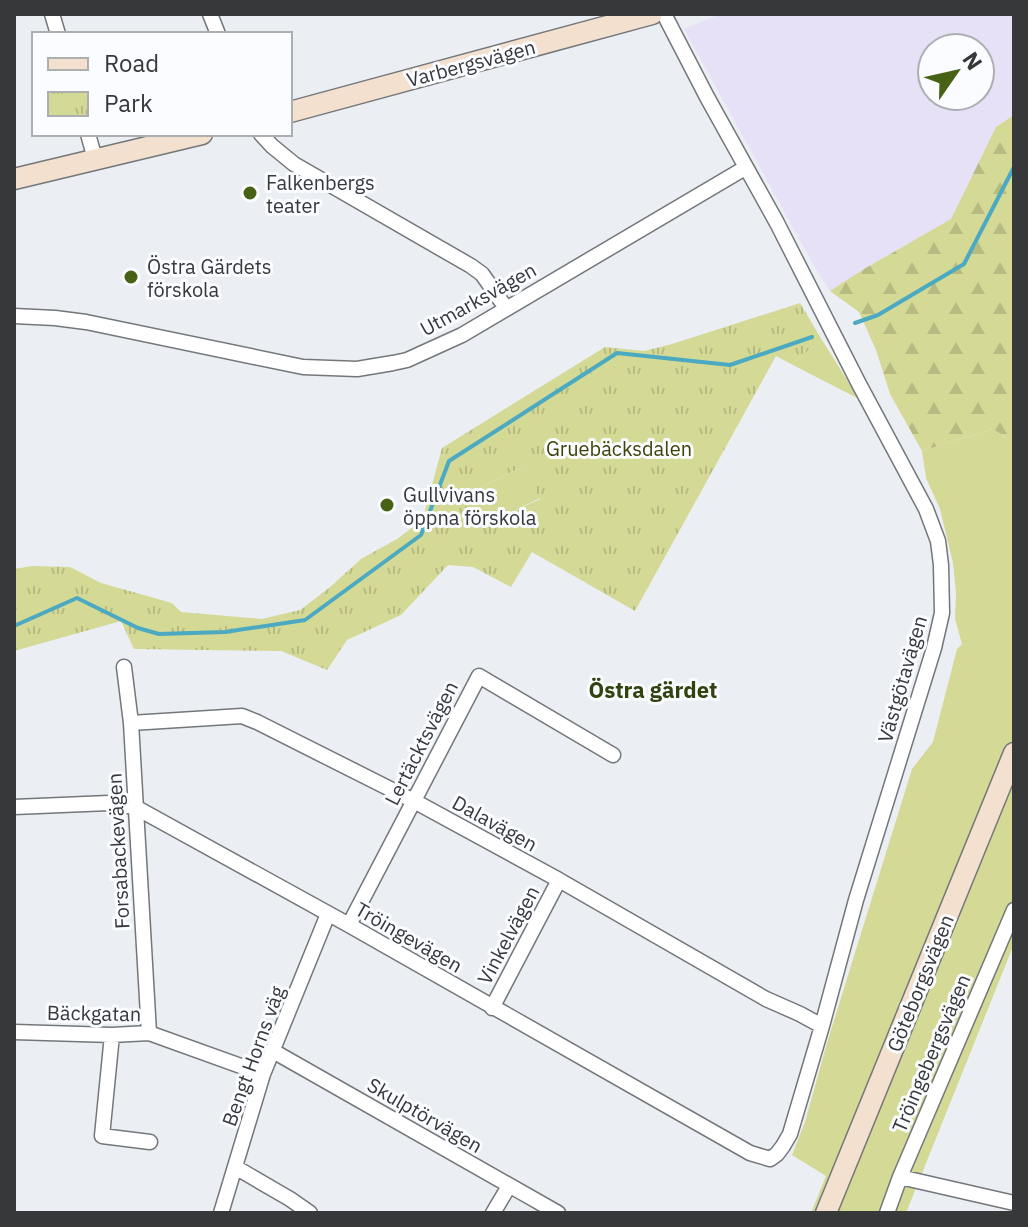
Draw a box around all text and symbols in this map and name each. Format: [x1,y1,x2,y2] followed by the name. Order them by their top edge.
[32,32,292,136] legend
[916,32,996,112] north arrow
[404,33,538,93] street label: Varbergsvägen
[957,46,989,75] text: N
[104,47,159,79] text: Road
[104,87,153,119] text: Park
[266,169,375,219] place label: Falkenbergs teater
[241,184,259,202] marker: Falkenbergs teater
[147,253,272,303] place label: Östra Gärdets förskola
[415,256,541,342] street label: Utmarksvägen
[122,268,140,286] marker: Östra Gärdets förskola
[546,435,692,462] park label: Gruebäcksdalen
[403,481,537,531] place label: Gullvivans öppna förskola
[378,496,396,514] marker: Gullvivans öppna förskola
[871,612,933,746] street label: Västgötavägen
[589,675,717,704] district label: Östra gärdet
[378,676,464,810] street label: Lertäcktsvägen
[100,772,136,930] street label: Forsabackevägen
[448,789,542,857] street label: Dalavägen
[471,881,545,989] street label: Vinkelvägen
[350,895,468,979] street label: Tröingevägen
[880,910,960,1056] street label: Göteborgsvägen
[885,970,977,1136] street label: Tröingebergsvägen
[215,982,291,1130] street label: Bengt Horns väg
[47,999,141,1027] street label: Bäckgatan
[362,1071,488,1159] street label: Skulptörvägen

